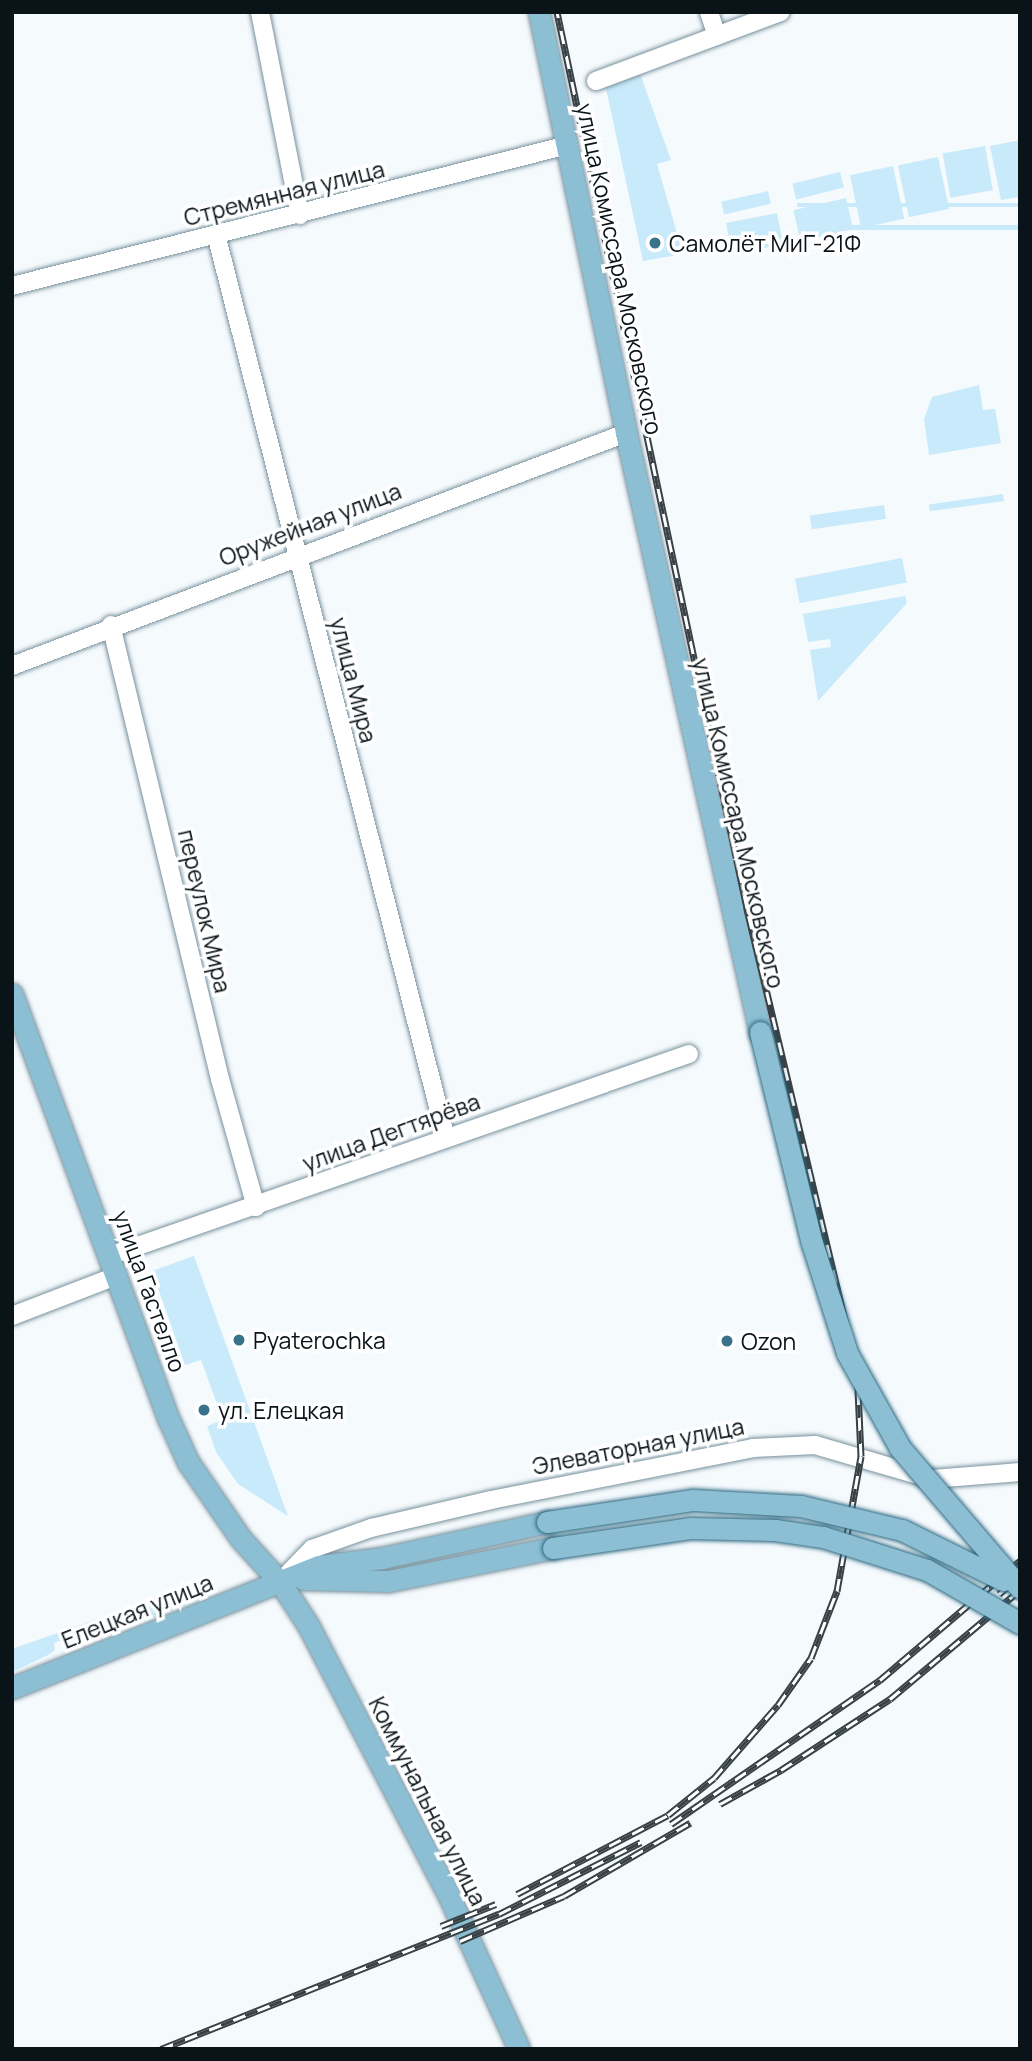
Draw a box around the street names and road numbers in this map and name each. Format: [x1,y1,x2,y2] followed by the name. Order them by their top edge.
[571,101,669,437] street label: улица Комиссара Московского
[181,155,387,231] street label: Стремянная улица
[215,477,405,571] street label: Оружейная улица
[325,614,383,746] street label: улица Мира
[688,655,790,991] street label: улица Комиссара Московского
[173,827,237,995] street label: переулок Мира
[299,1087,483,1177] street label: улица Дегтярёва
[108,1206,192,1376] street label: улица Гастелло
[530,1412,746,1480] street label: Элеваторная улица
[57,1568,217,1654] street label: Елецкая улица
[363,1692,493,1910] street label: Коммунальная улица

